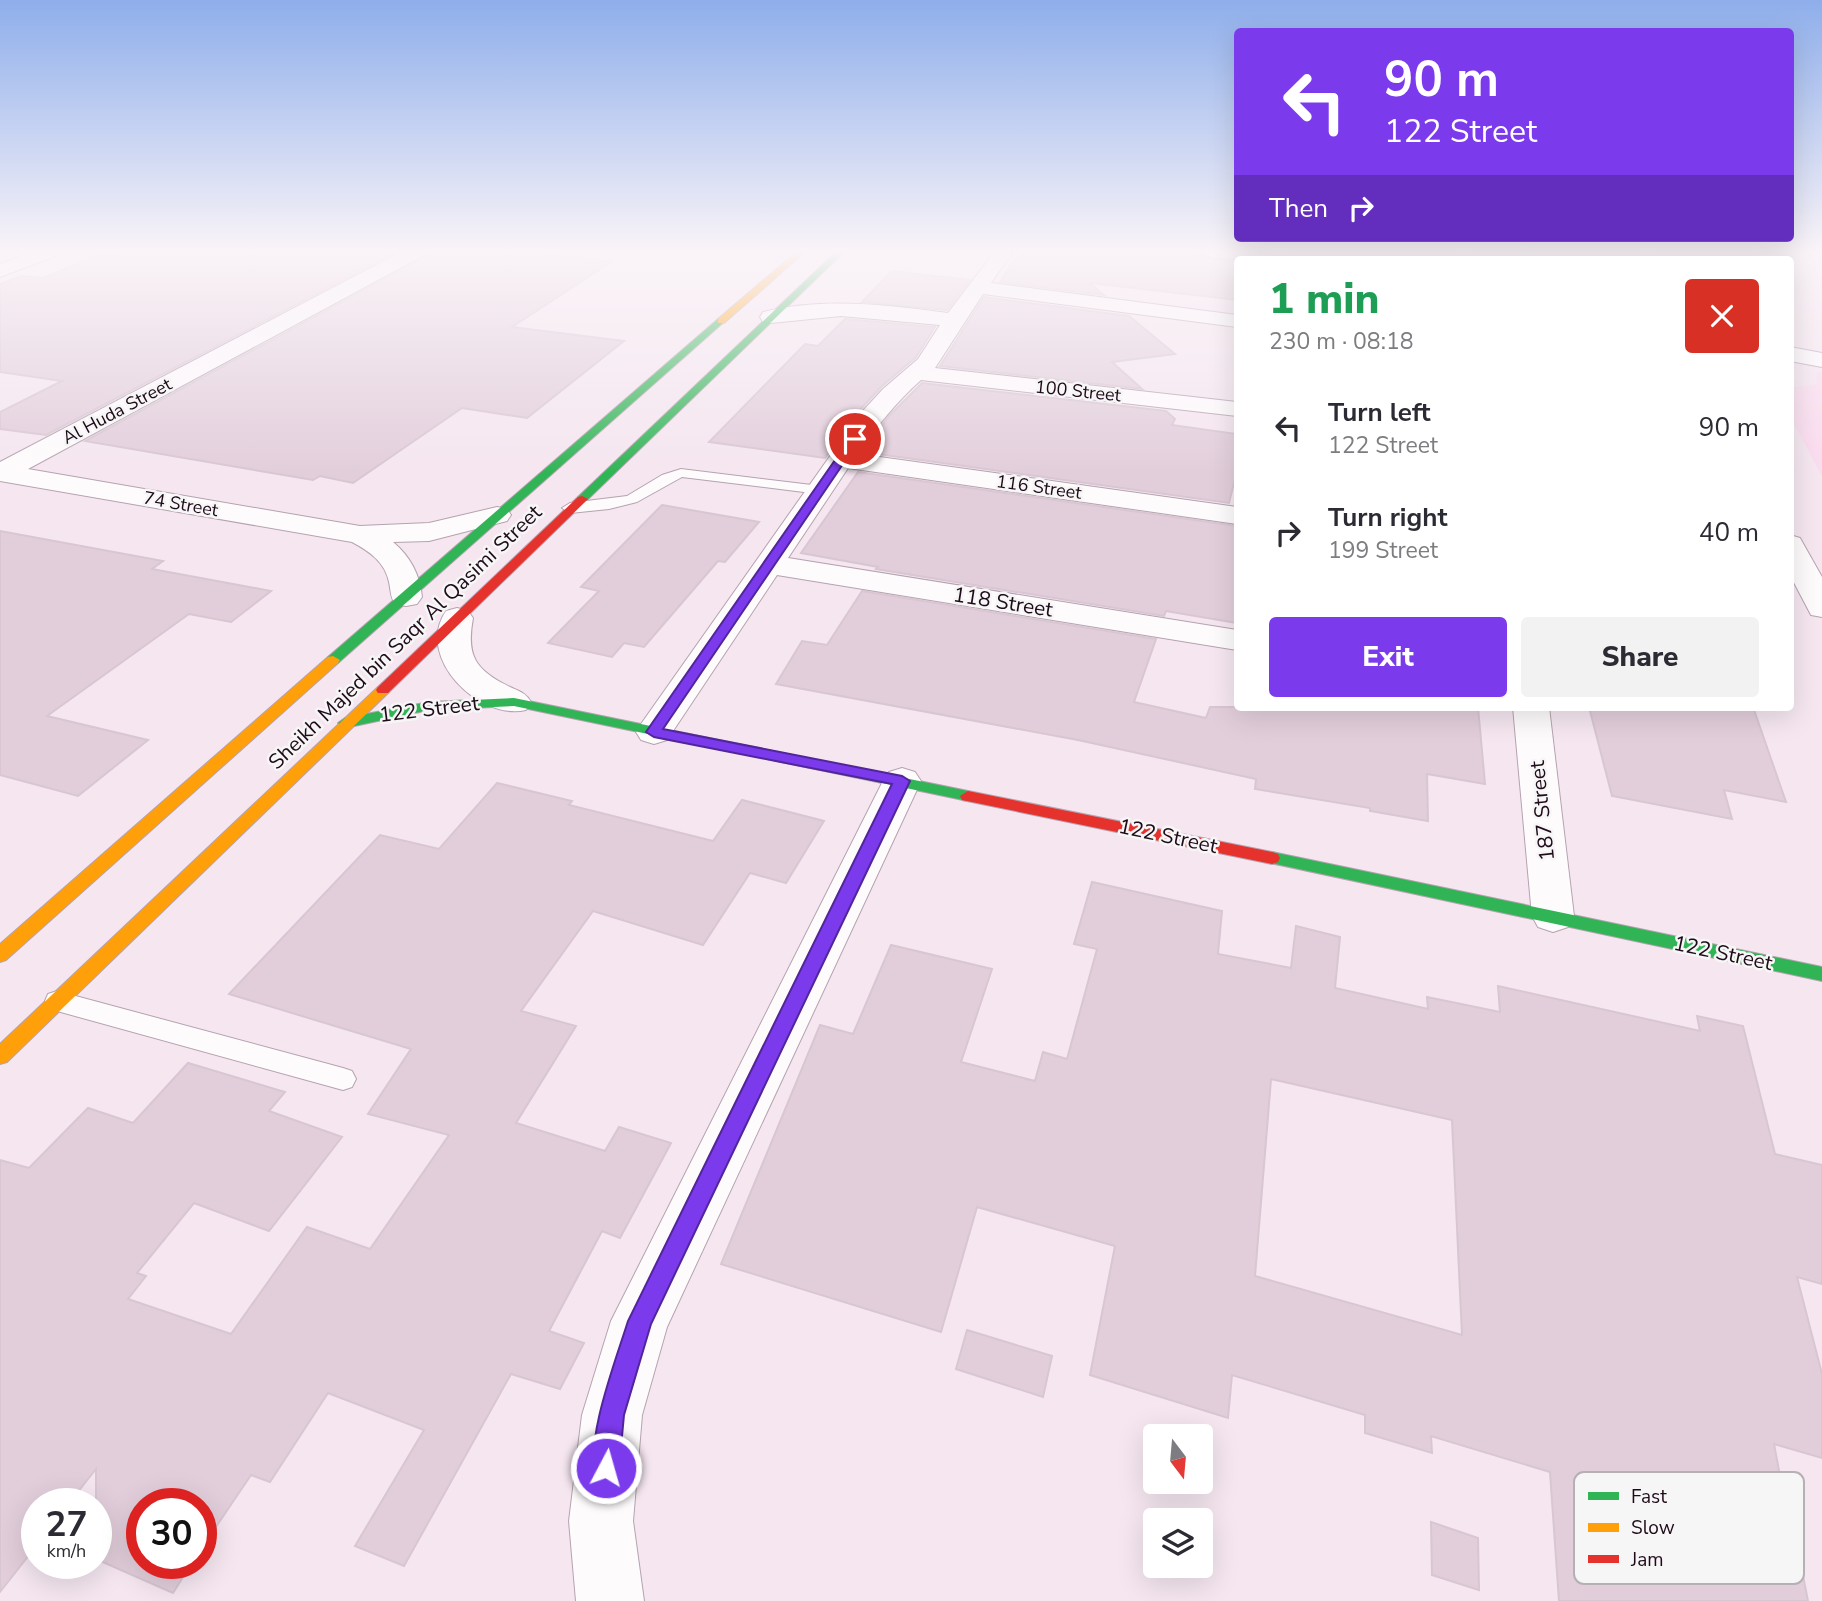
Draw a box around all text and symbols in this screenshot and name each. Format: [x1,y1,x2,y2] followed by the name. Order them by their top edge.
[1384,46,1499,113] text: 90 m
[1269,56,1360,147] icon: left
[1384,110,1537,153] text: 122 Street
[1342,189,1380,227] icon: right
[1269,191,1328,226] text: Then
[1269,271,1379,328] text: 1 min
[1685,279,1759,353] button: close
[1269,326,1414,357] text: 230 m · 08:18
[58,372,177,450] street label: Al Huda Street
[1034,375,1123,408] street label: 100 Street
[1328,395,1431,430] text: Turn left
[825,409,885,469] pin
[1269,409,1307,447] icon: left
[1699,410,1759,445] text: 90 m
[836,420,874,458] icon: arrive
[1328,430,1438,461] text: 122 Street
[995,469,1084,505] street label: 116 Street
[142,486,221,522] street label: 74 Street
[262,498,548,776] street label: Sheikh Majed bin Saqr Al Qasimi Street
[1328,500,1447,535] text: Turn right
[1269,514,1307,552] icon: right
[1699,515,1759,550] text: 40 m
[1328,535,1438,566] text: 199 Street
[951,580,1055,624] street label: 118 Street
[1269,617,1507,697] button: Exit
[1521,617,1759,697] button: Share
[377,689,481,729] street label: 122 Street
[1523,759,1561,862] street label: 187 Street
[1116,812,1221,860] street label: 122 Street
[1671,929,1776,977] street label: 122 Street
[1143,1424,1213,1494] north arrow
[1143,1424,1213,1578] map controls
[569,1431,643,1505] position arrow
[1574,1472,1804,1584] legend
[1631,1484,1667,1510] text: Fast
[126,1488,217,1579] speed limit sign: 30
[45,1501,88,1548] text: 27
[1143,1508,1213,1578] button: layers
[1631,1515,1675,1541] text: Slow
[47,1539,86,1563] text: km/h
[1630,1547,1664,1573] text: Jam

